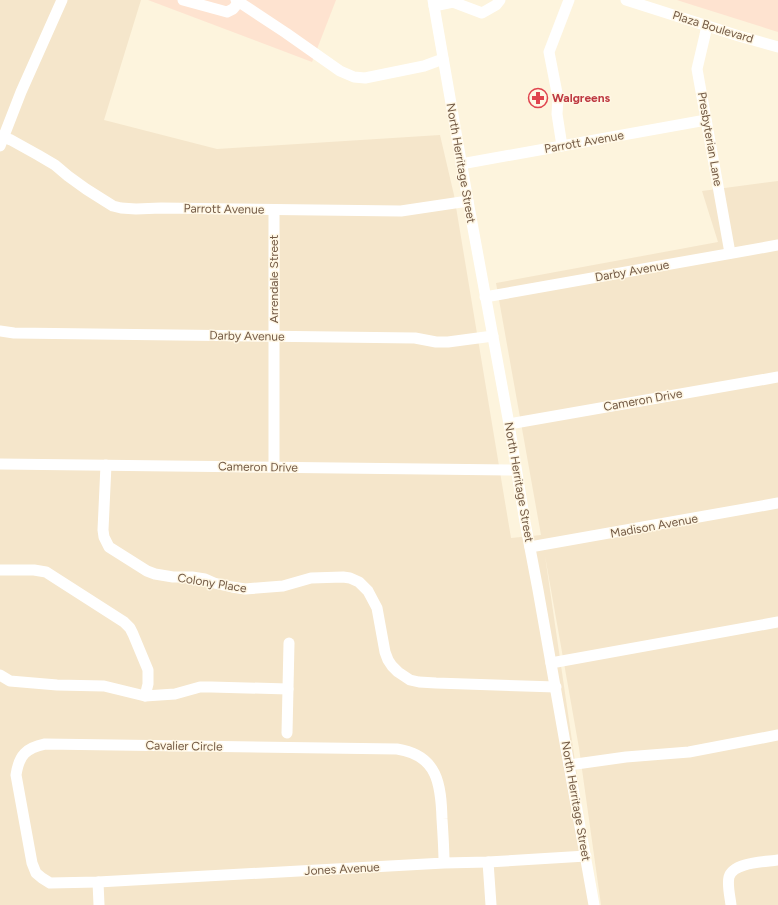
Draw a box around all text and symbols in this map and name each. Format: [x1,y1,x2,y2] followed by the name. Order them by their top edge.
[671,8,755,46] street label: Plaza Boulevard
[527,87,549,109] pharmacy icon: Walgreens
[552,91,611,105] place label: Walgreens
[695,91,725,188] street label: Presbyterian Lane
[444,102,479,225] street label: North Herritage Street
[543,128,625,156] street label: Parrott Avenue
[184,201,265,217] street label: Parrott Avenue
[267,234,281,323] street label: Arrendale Street
[594,258,671,284] street label: Darby Avenue
[209,328,285,344] street label: Darby Avenue
[602,386,684,414] street label: Cameron Drive
[502,421,537,544] street label: North Herritage Street
[218,459,299,475] street label: Cameron Drive
[609,511,699,541] street label: Madison Avenue
[176,571,248,595] street label: Colony Place
[145,738,223,754] street label: Cavalier Circle
[559,740,594,863] street label: North Herritage Street
[304,860,381,878] street label: Jones Avenue

